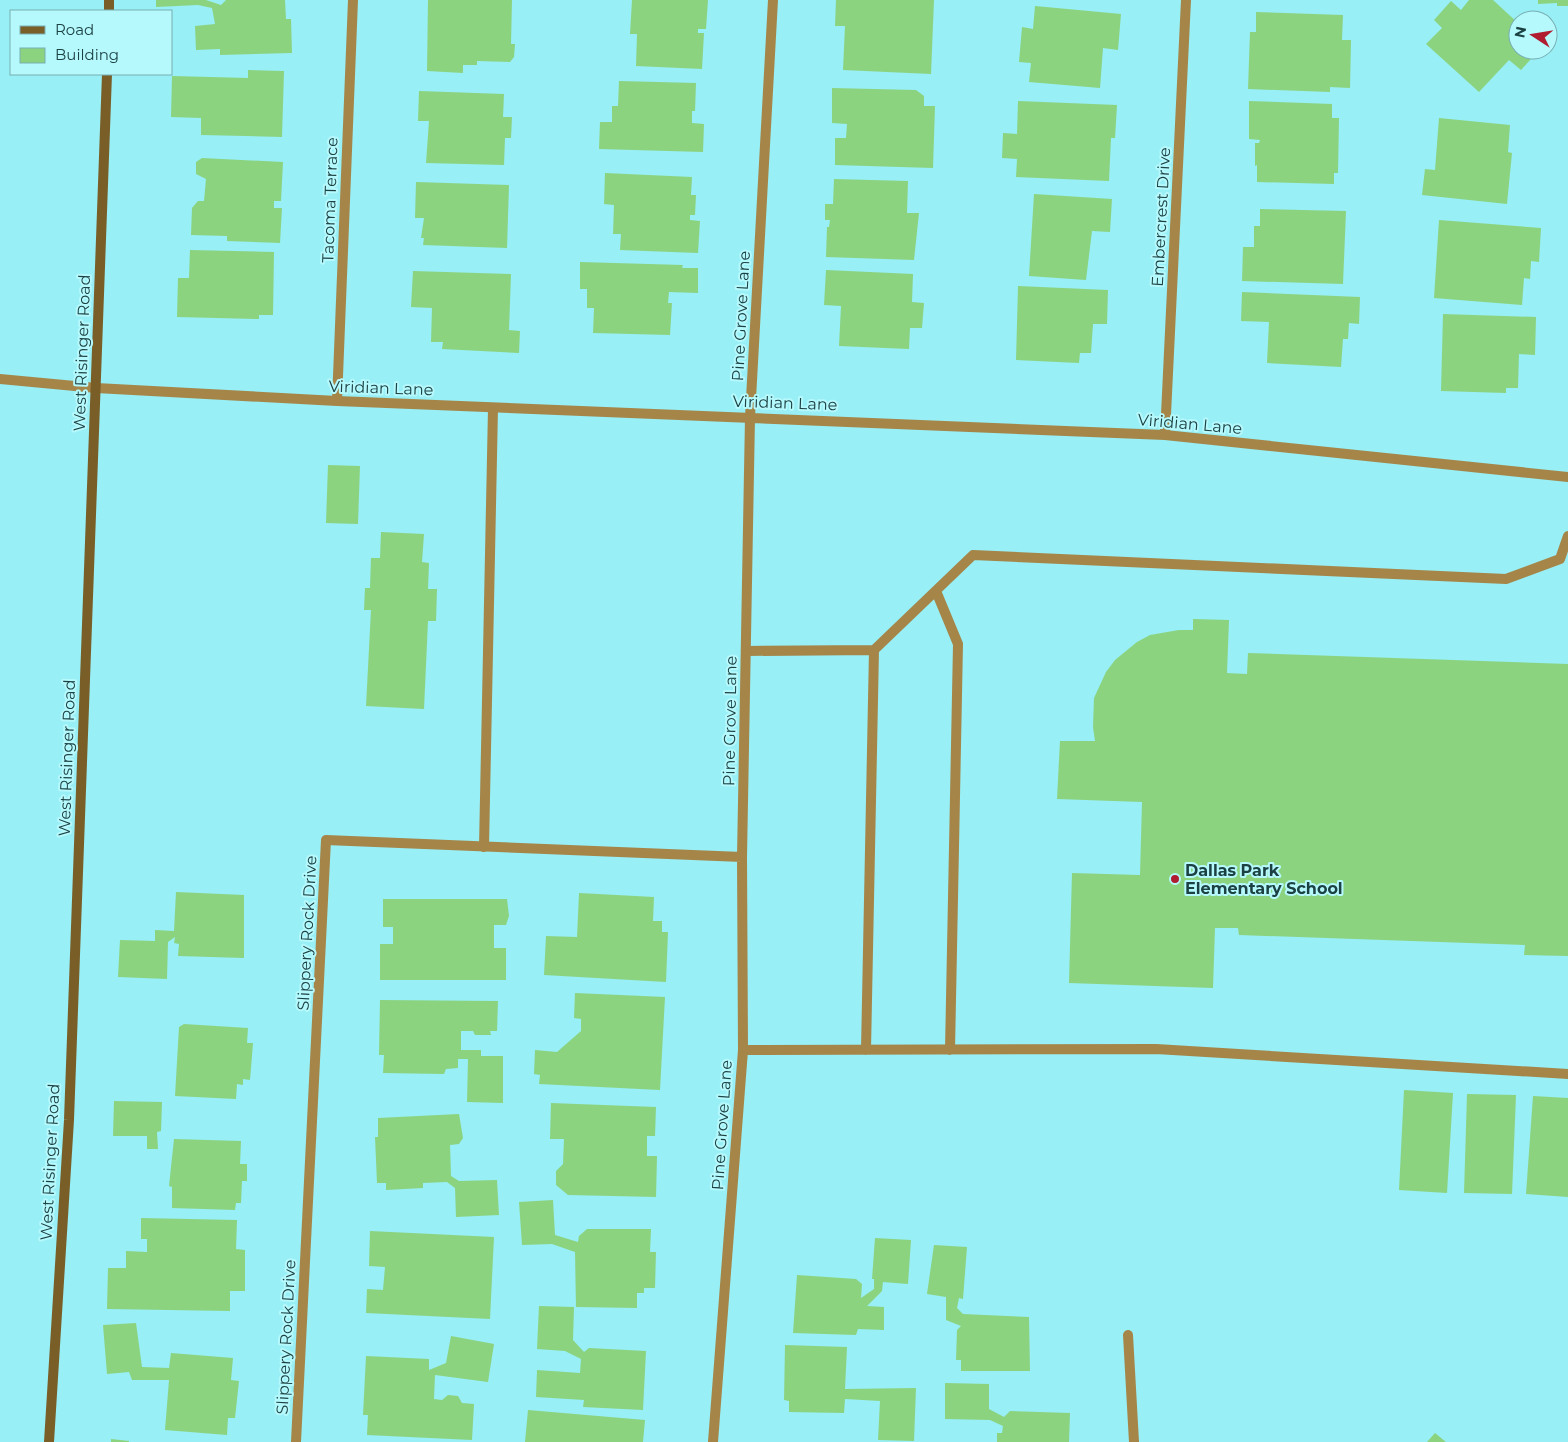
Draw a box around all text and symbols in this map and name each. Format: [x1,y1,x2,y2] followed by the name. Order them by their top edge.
[10,10,172,75] legend
[1508,10,1558,60] north arrow
[55,20,94,39] text: Road
[1510,25,1530,40] text: N
[55,45,119,64] text: Building
[318,137,342,263] street label: Tacoma Terrace
[1148,147,1174,287] street label: Embercrest Drive
[728,250,754,382] street label: Pine Grove Lane
[70,274,94,432] street label: West Risinger Road
[328,377,434,399] street label: Viridian Lane
[732,392,838,414] street label: Viridian Lane
[1137,410,1243,438] street label: Viridian Lane
[719,656,741,786] street label: Pine Grove Lane
[55,679,79,837] street label: West Risinger Road
[293,855,321,1011] street label: Slippery Rock Drive
[1185,861,1343,898] place label: Dallas Park Elementary School
[1169,873,1181,885] marker: Dallas Park Elementary School
[708,1059,736,1191] street label: Pine Grove Lane
[36,1083,64,1241] street label: West Risinger Road
[272,1259,300,1415] street label: Slippery Rock Drive

